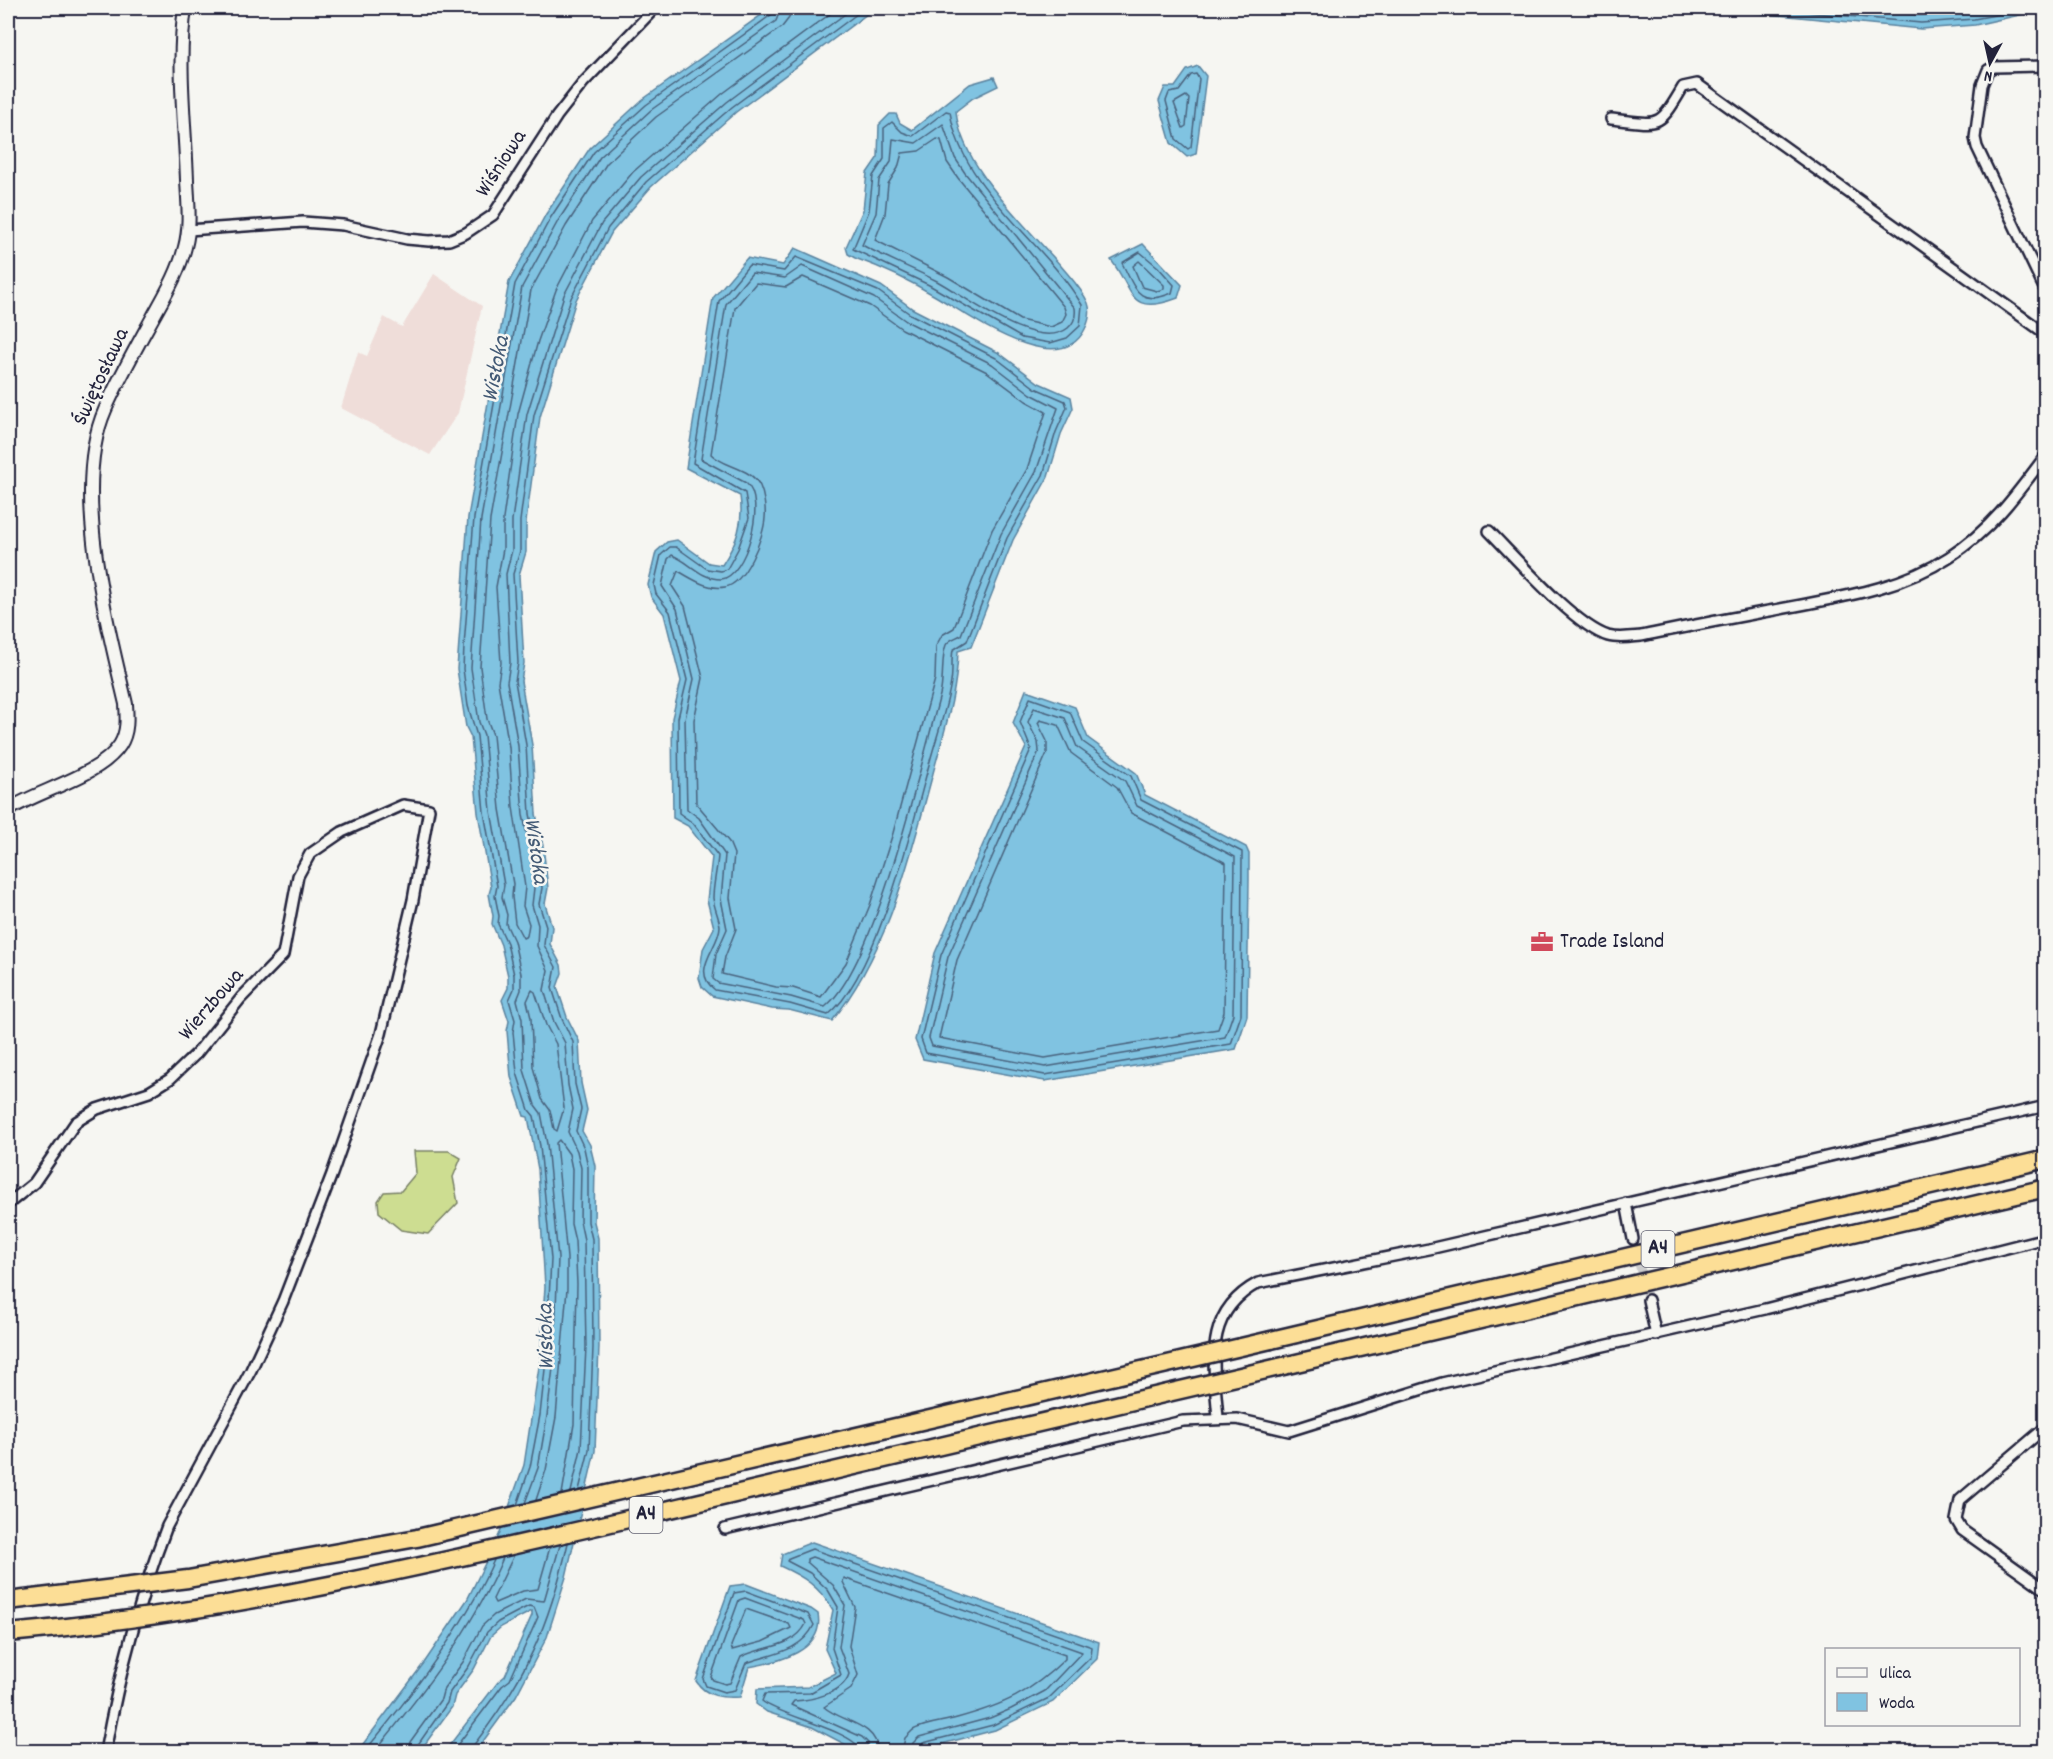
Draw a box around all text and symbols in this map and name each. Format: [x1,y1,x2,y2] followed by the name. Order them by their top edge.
[1960,33,2020,93] north arrow
[1983,63,1994,87] text: N
[469,124,536,204] street label: Wiśniowa
[66,323,138,431] street label: Świętosława
[474,332,520,405] water label: Wisłoka
[514,816,557,888] water label: Wisłoka
[1560,927,1664,958] place label: Trade Island
[1529,929,1555,955] office icon: Trade Island
[172,962,253,1048] street label: Wierzbowa
[1642,1231,1674,1267] road number: A4
[529,1302,565,1370] water label: Wisłoka
[630,1497,662,1533] road number: A4
[1825,1648,2020,1726] legend
[1879,1662,1911,1687] text: Ulica
[1879,1692,1915,1717] text: Woda

